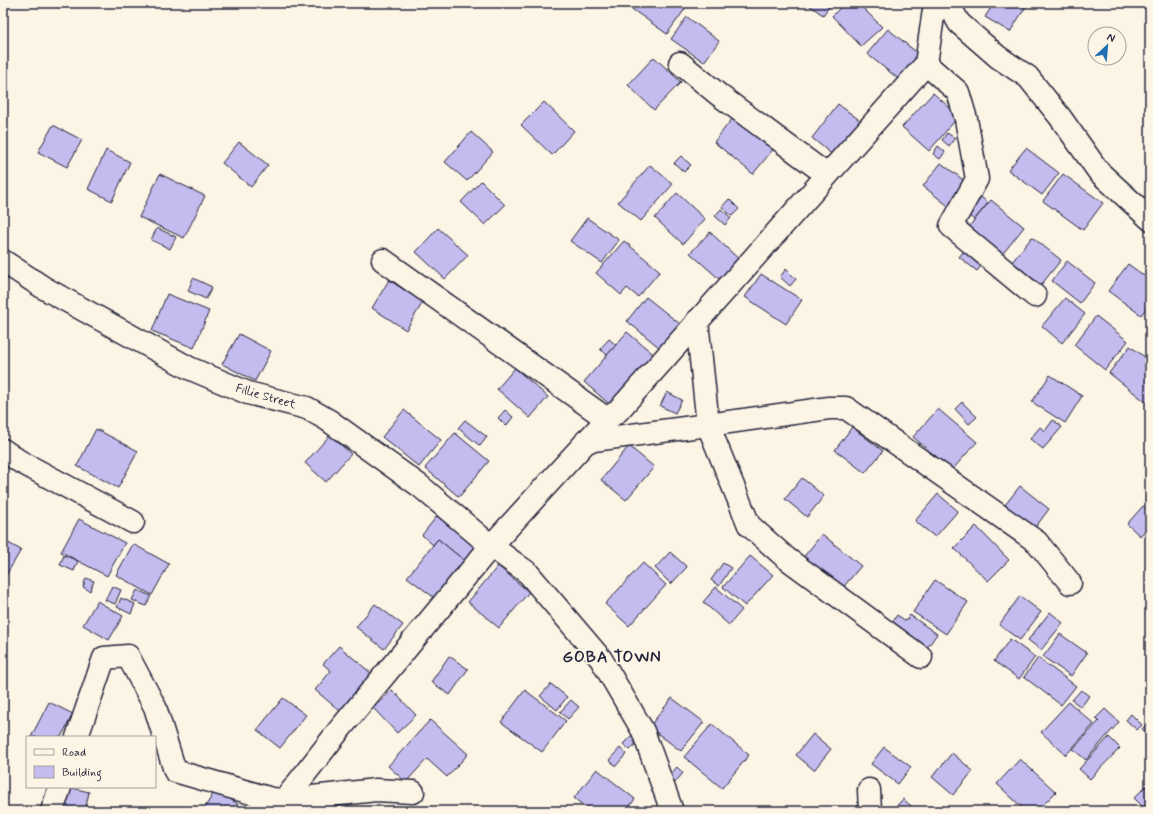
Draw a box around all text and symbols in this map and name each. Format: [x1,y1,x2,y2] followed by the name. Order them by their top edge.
[1087,26,1127,66] north arrow
[1105,30,1117,46] text: N
[234,381,298,413] street label: Fillie Street
[562,647,662,668] district label: GOBA TOWN
[26,736,156,788] legend
[62,745,86,761] text: Road
[62,765,102,782] text: Building

